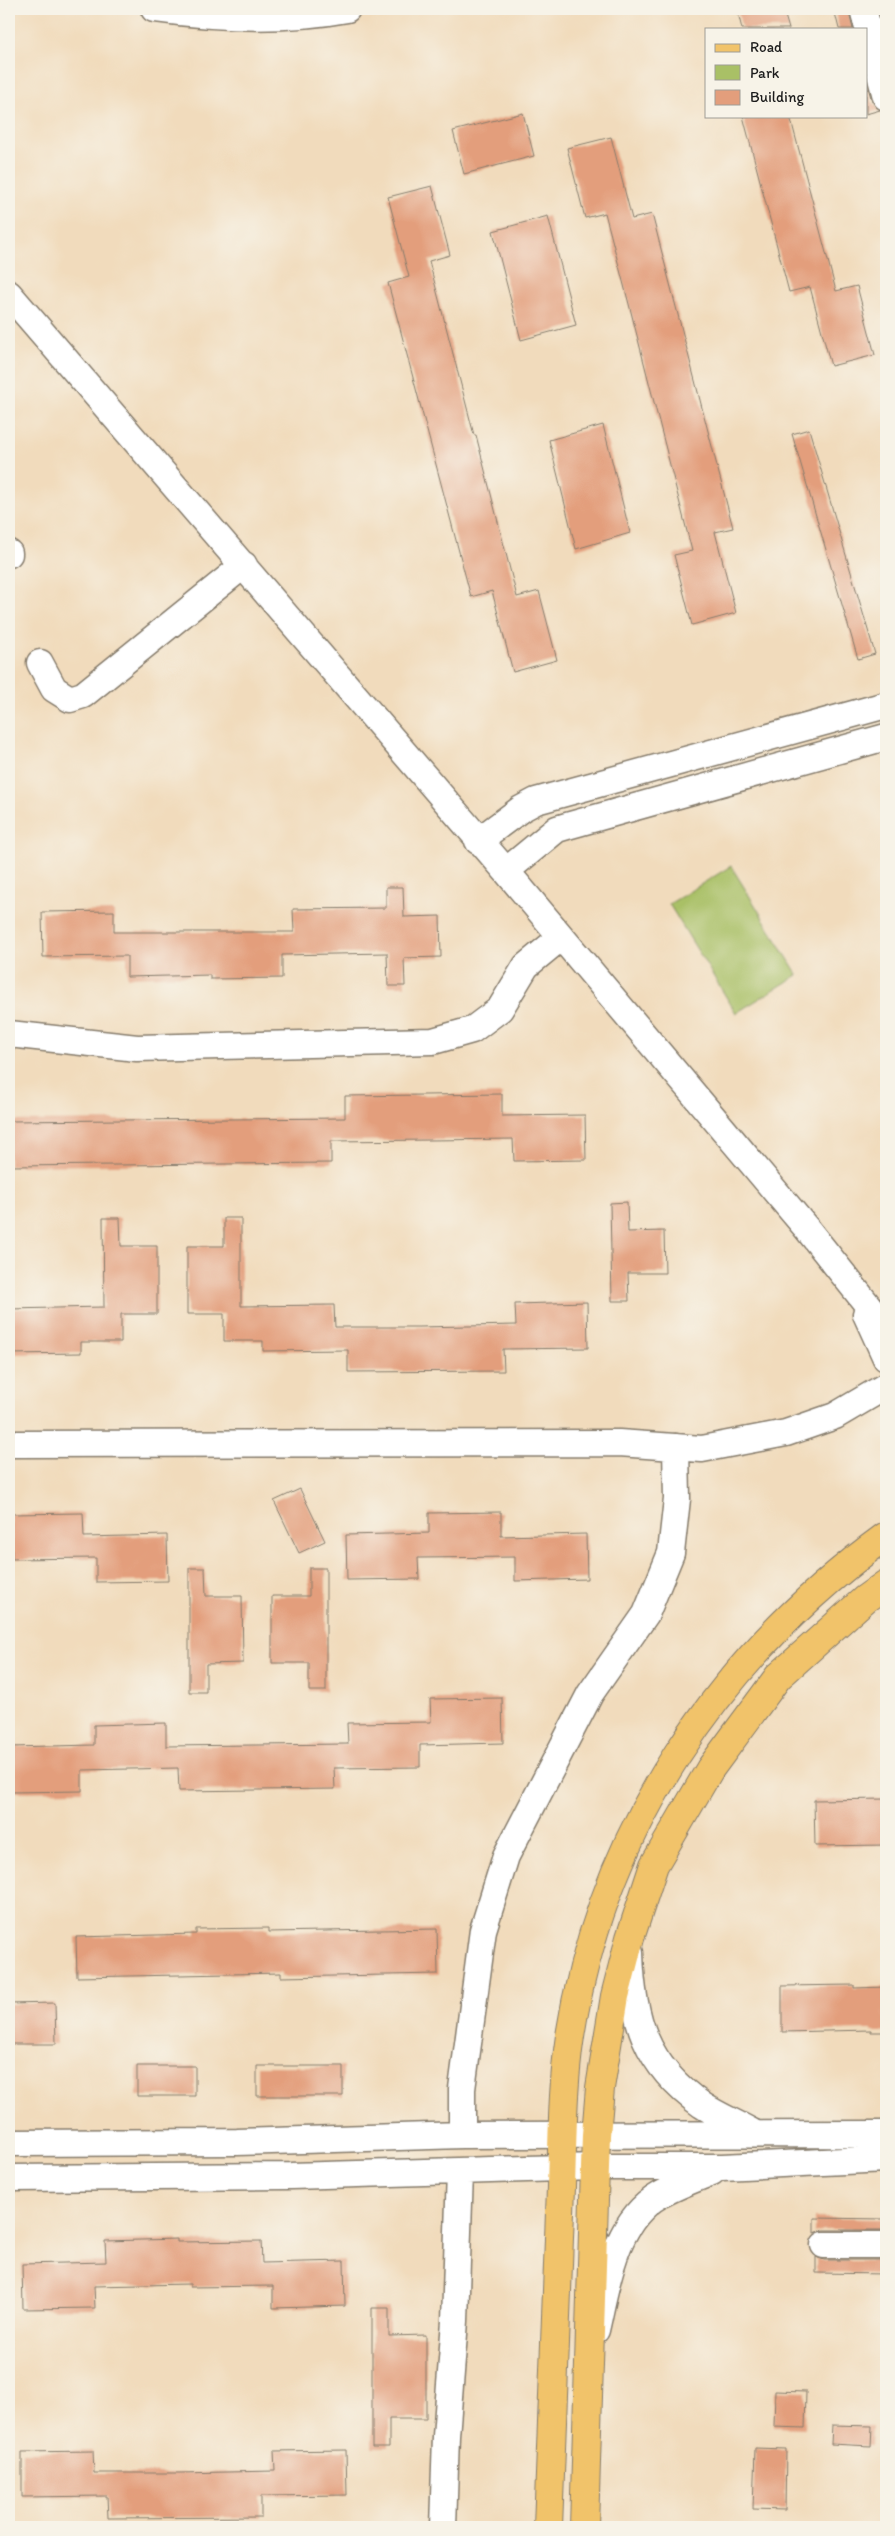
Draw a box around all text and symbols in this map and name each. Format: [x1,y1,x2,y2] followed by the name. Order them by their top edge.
[705,28,868,118] legend
[750,38,783,56] text: Road
[750,64,780,82] text: Park
[750,88,804,106] text: Building

